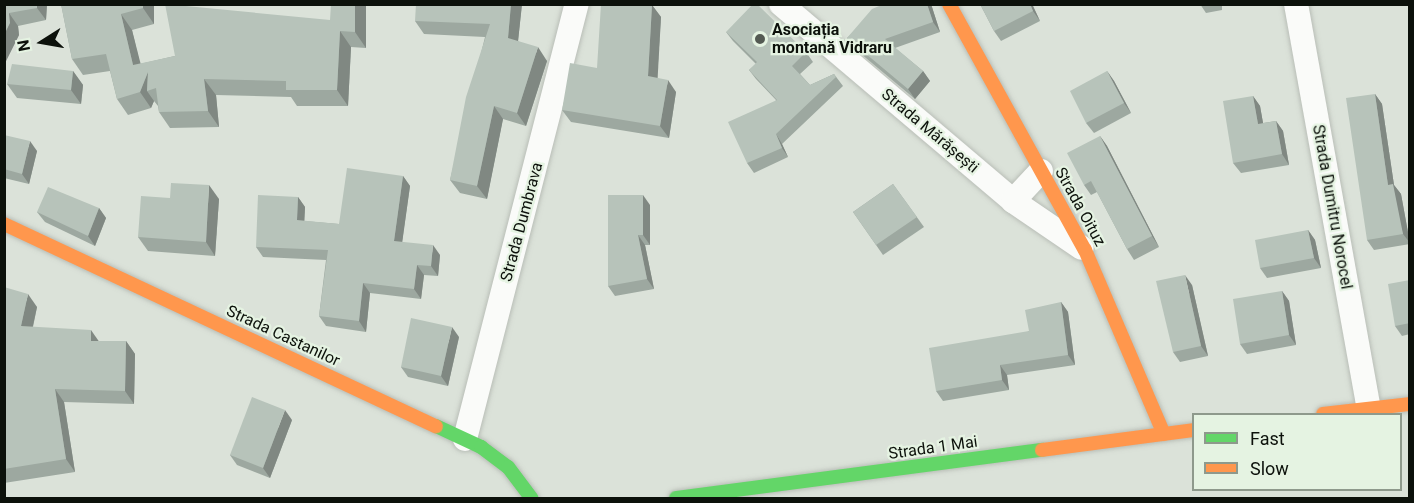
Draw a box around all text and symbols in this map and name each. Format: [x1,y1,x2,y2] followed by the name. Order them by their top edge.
[12,12,72,72] north arrow
[772,20,892,58] place label: Asociația montană Vidraru
[753,32,767,46] marker: Asociația montană Vidraru
[13,38,34,53] text: N
[878,85,982,177] street label: Strada Mărășești
[1308,123,1356,291] street label: Strada Dumitru Norocel
[497,160,547,284] street label: Strada Dumbrava
[1050,164,1110,250] street label: Strada Oituz
[223,301,343,371] street label: Strada Castanilor
[1192,413,1402,491] legend
[1250,428,1285,449] text: Fast
[887,432,979,464] street label: Strada 1 Mai
[1250,458,1289,479] text: Slow

